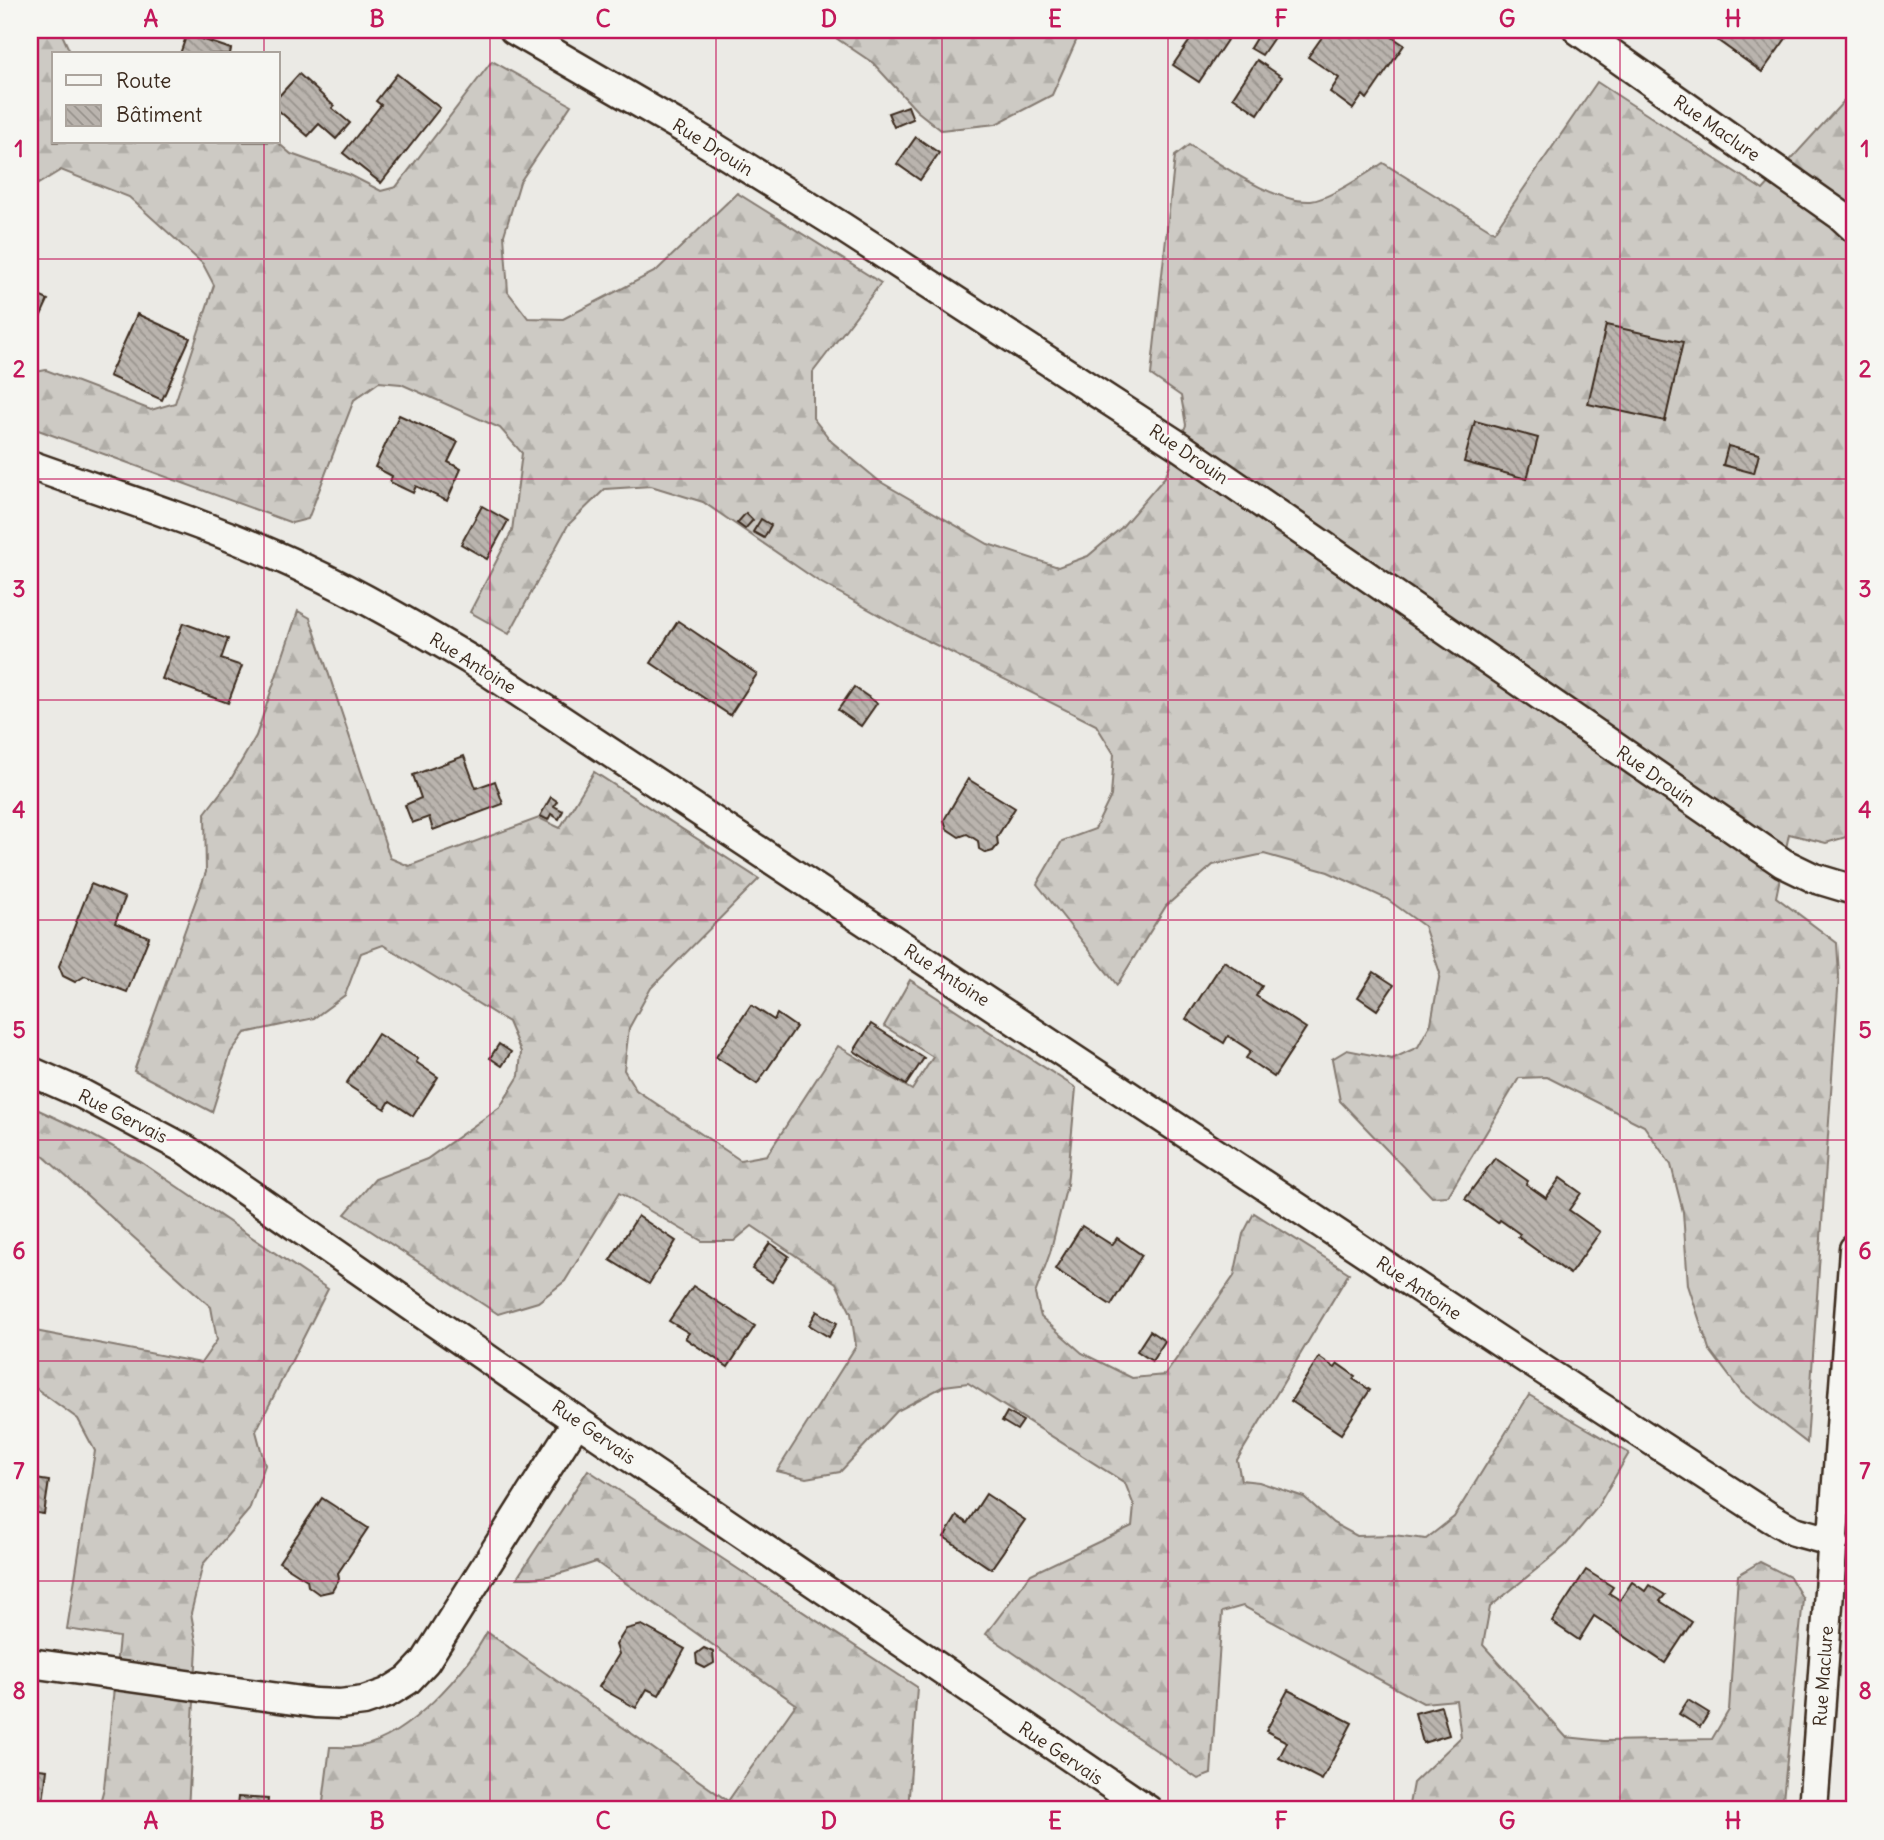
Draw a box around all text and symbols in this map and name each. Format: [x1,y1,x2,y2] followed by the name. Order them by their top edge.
[144,4,159,33] text: A
[369,4,385,33] text: B
[595,4,611,33] text: C
[821,4,837,33] text: D
[1048,4,1062,33] text: E
[1274,4,1288,33] text: F
[1499,4,1515,33] text: G
[1725,4,1741,33] text: H
[52,52,280,144] legend
[116,67,171,94] text: Route
[1669,90,1765,166] street label: Rue Maclure
[116,101,202,128] text: Bâtiment
[668,113,758,181] street label: Rue Drouin
[14,134,24,163] text: 1
[1860,134,1870,163] text: 1
[13,354,26,383] text: 2
[1859,354,1872,383] text: 2
[1145,419,1233,489] street label: Rue Drouin
[12,574,26,603] text: 3
[1858,574,1872,603] text: 3
[425,627,521,699] street label: Rue Antoine
[1612,741,1700,811] street label: Rue Drouin
[12,795,26,824] text: 4
[1858,795,1872,824] text: 4
[900,939,994,1011] street label: Rue Antoine
[12,1015,26,1044] text: 5
[1858,1015,1872,1044] text: 5
[75,1084,171,1148] street label: Rue Gervais
[12,1236,26,1265] text: 6
[1858,1236,1872,1265] text: 6
[1372,1251,1466,1325] street label: Rue Antoine
[548,1395,640,1469] street label: Rue Gervais
[13,1456,25,1485] text: 7
[1859,1456,1871,1485] text: 7
[1808,1625,1838,1727] street label: Rue Maclure
[12,1676,26,1705] text: 8
[1858,1676,1872,1705] text: 8
[1014,1716,1108,1790] street label: Rue Gervais
[144,1806,159,1835] text: A
[369,1806,385,1835] text: B
[595,1806,611,1835] text: C
[821,1806,837,1835] text: D
[1048,1806,1062,1835] text: E
[1274,1806,1288,1835] text: F
[1499,1806,1515,1835] text: G
[1725,1806,1741,1835] text: H

